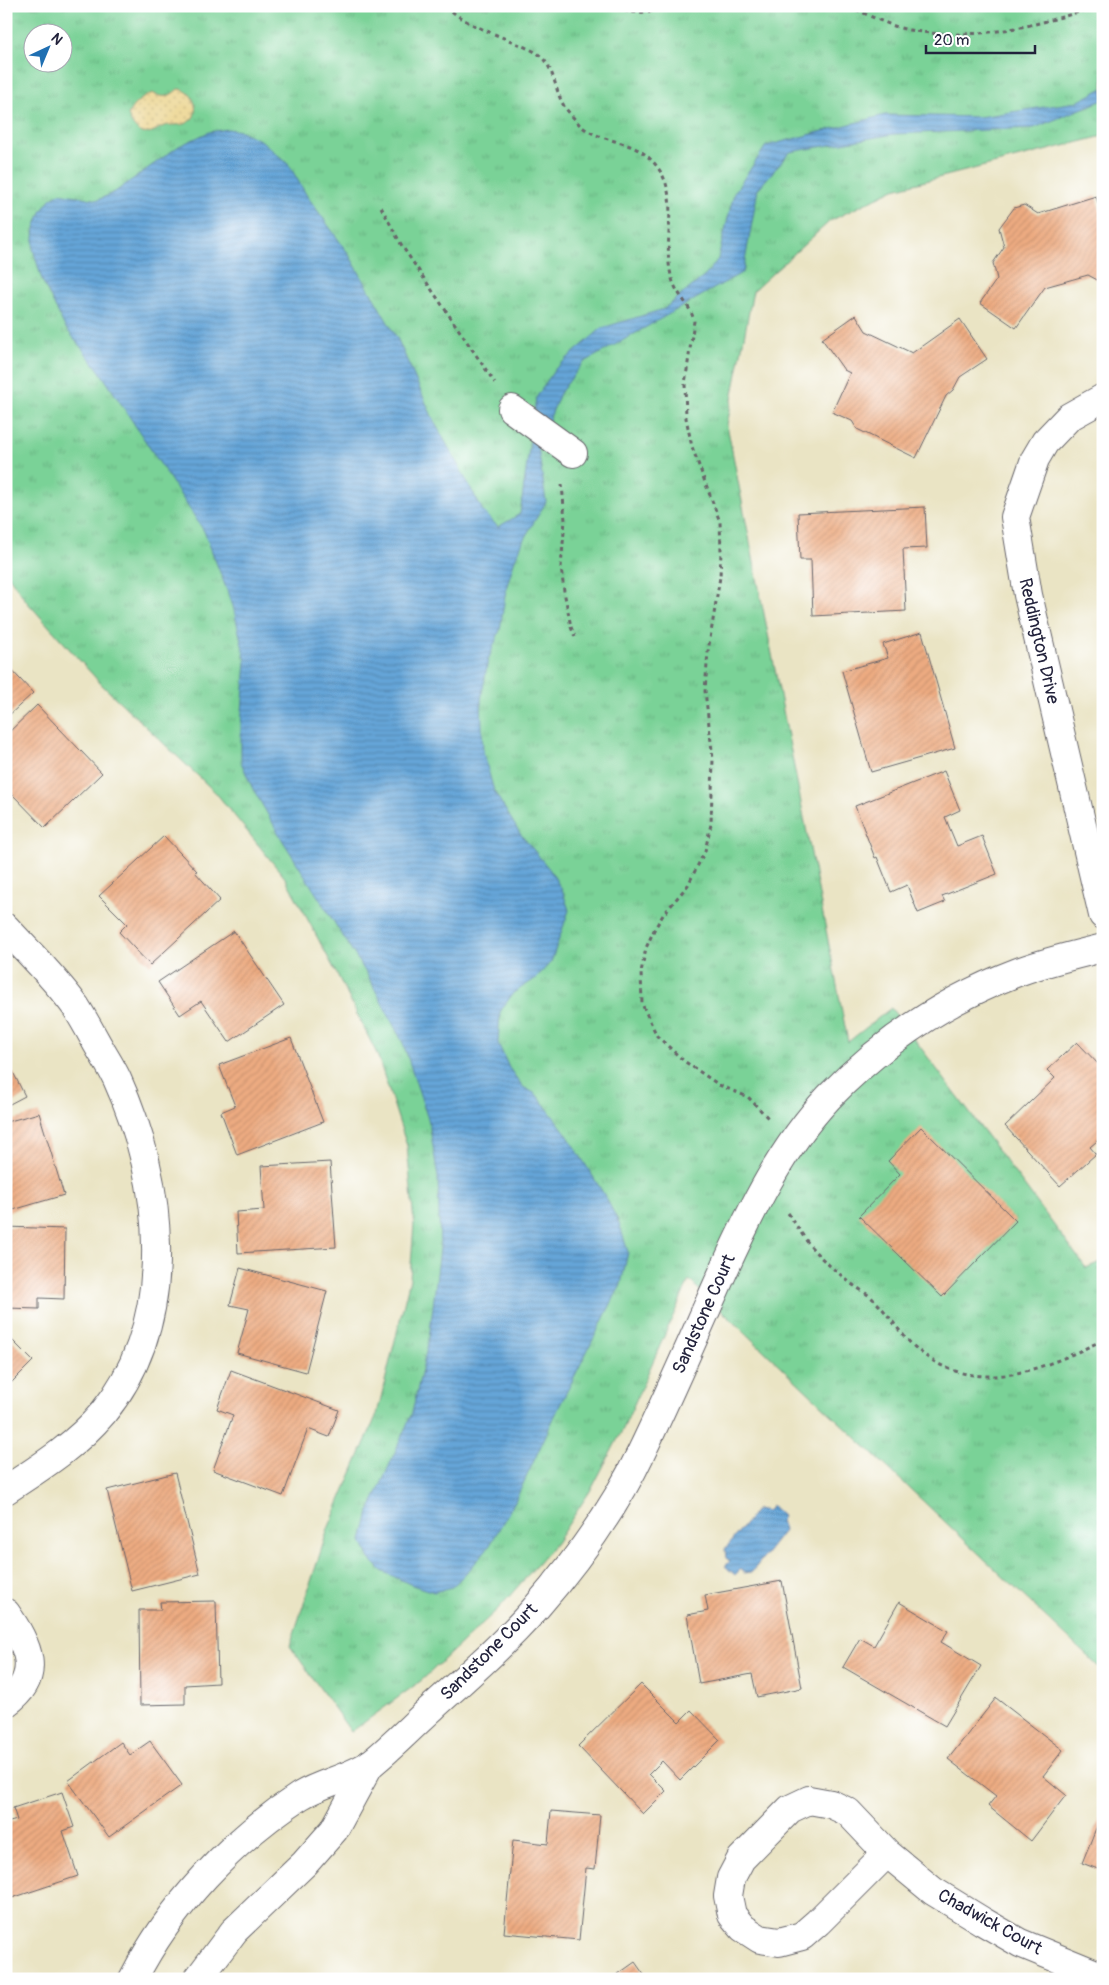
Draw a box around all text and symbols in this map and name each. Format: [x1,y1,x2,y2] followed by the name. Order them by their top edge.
[22,22,72,72] north arrow
[926,22,1035,54] scale bar
[47,30,66,48] text: N
[934,31,969,50] text: 20 m
[1013,576,1065,706] street label: Reddington Drive
[667,1250,741,1377] street label: Sandstone Court
[435,1598,543,1706] street label: Sandstone Court
[934,1884,1047,1961] street label: Chadwick Court

